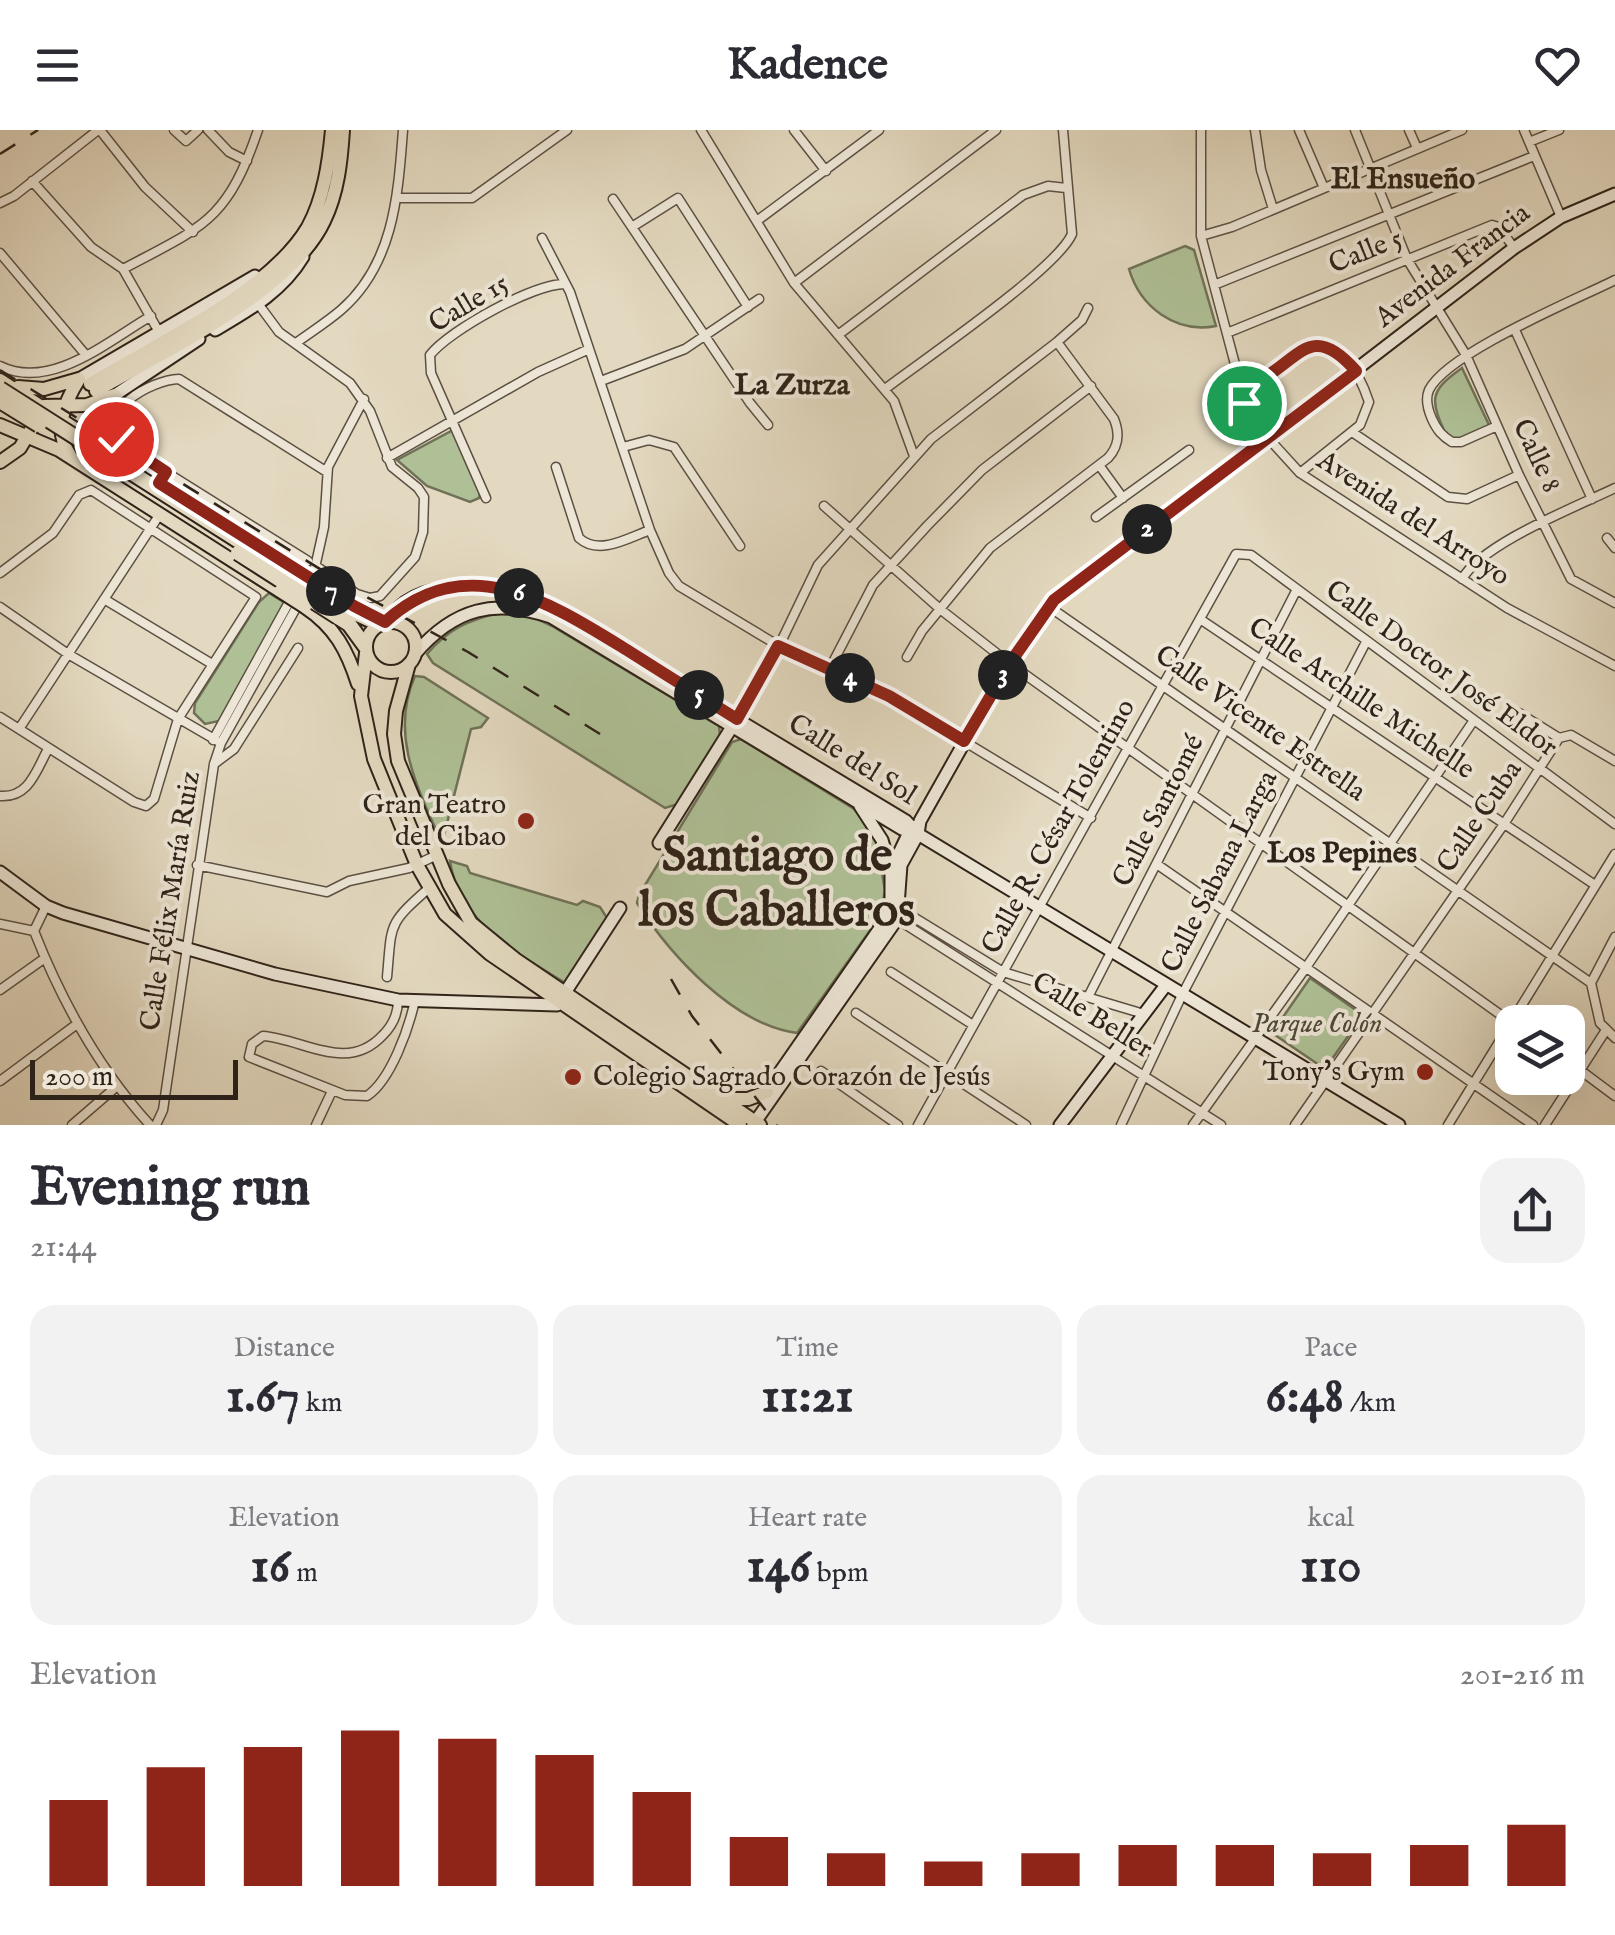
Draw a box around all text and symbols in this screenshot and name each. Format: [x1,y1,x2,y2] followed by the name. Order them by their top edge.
[727,37,888,94] text: Kadence
[30,38,85,93] icon: menu
[1530,38,1585,93] icon: heart
[1331,161,1475,199] district label: El Ensueño
[1368,196,1538,336] street label: Avenida Francia
[1324,221,1408,283] street label: Calle 5
[423,267,515,341] street label: Calle 15
[1202,361,1287,446] pin
[734,367,851,405] district label: La Zurza
[1217,376,1272,431] icon: arrive
[74,397,159,482] pin
[89,412,144,467] icon: check
[1504,414,1568,498] street label: Calle 8
[1309,443,1516,594] street label: Avenida del Arroyo
[1122,504,1172,554] pin: 2
[1140,511,1154,546] text: 2
[306,566,356,616] pin: 7
[494,568,544,618] pin: 6
[324,573,338,608] text: 7
[1318,573,1564,765] street label: Calle Doctor José Eldor
[513,575,525,610] text: 6
[1241,610,1481,788] street label: Calle Archille Michelle
[1148,638,1373,810] street label: Calle Vicente Estrella
[978,650,1028,700] pin: 3
[825,653,875,703] pin: 4
[998,657,1008,692] text: 3
[843,660,857,695] text: 4
[674,670,724,720] pin: 5
[694,677,704,712] text: 5
[974,693,1144,961] street label: Calle R. César Tolentino
[781,707,923,813] street label: Calle del Sol
[1106,729,1212,893] street label: Calle Santomé
[1430,753,1531,880] street label: Calle Cuba
[1154,764,1287,979] street label: Calle Sabana Larga
[133,769,209,1033] street label: Calle Félix María Ruiz
[362,788,506,855] place label: Gran Teatro del Cibao
[515,810,537,832] marker: Gran Teatro del Cibao
[638,827,915,942] district label: Santiago de los Caballeros
[1267,835,1417,873] district label: Los Pepines
[1025,965,1159,1067] street label: Calle Beller
[1495,1005,1585,1095] map controls
[1495,1005,1585,1095] button: layers
[1252,1007,1382,1042] park label: Parque Colón
[30,1055,238,1100] scale bar
[1262,1055,1405,1090] place label: Tony's Gym
[45,1060,113,1095] text: 200 m
[593,1060,990,1095] place label: Colegio Sagrado Corazón de Jesús
[1414,1061,1436,1083] marker: Tony's Gym
[562,1066,584,1088] marker: Colegio Sagrado Corazón de Jesús
[30,1154,310,1224] text: Evening run
[1480,1158,1585,1263] button: share
[30,1227,97,1268] text: 21:44
[234,1331,335,1366] text: Distance
[776,1331,839,1366] text: Time
[1304,1331,1357,1366] text: Pace
[226,1366,300,1429] text: 1.67
[761,1366,854,1429] text: 11:21
[1265,1366,1344,1429] text: 6:48
[300,1386,342,1421] text: km
[1344,1386,1396,1421] text: /km
[229,1501,340,1536] text: Elevation
[748,1501,867,1536] text: Heart rate
[1307,1501,1354,1536] text: kcal
[250,1536,290,1599] text: 16
[746,1536,811,1599] text: 146
[1300,1536,1362,1599] text: 110
[290,1556,318,1591] text: m
[811,1556,869,1591] text: bpm
[30,1655,157,1696] text: Elevation
[1460,1655,1585,1696] text: 201–216 m

